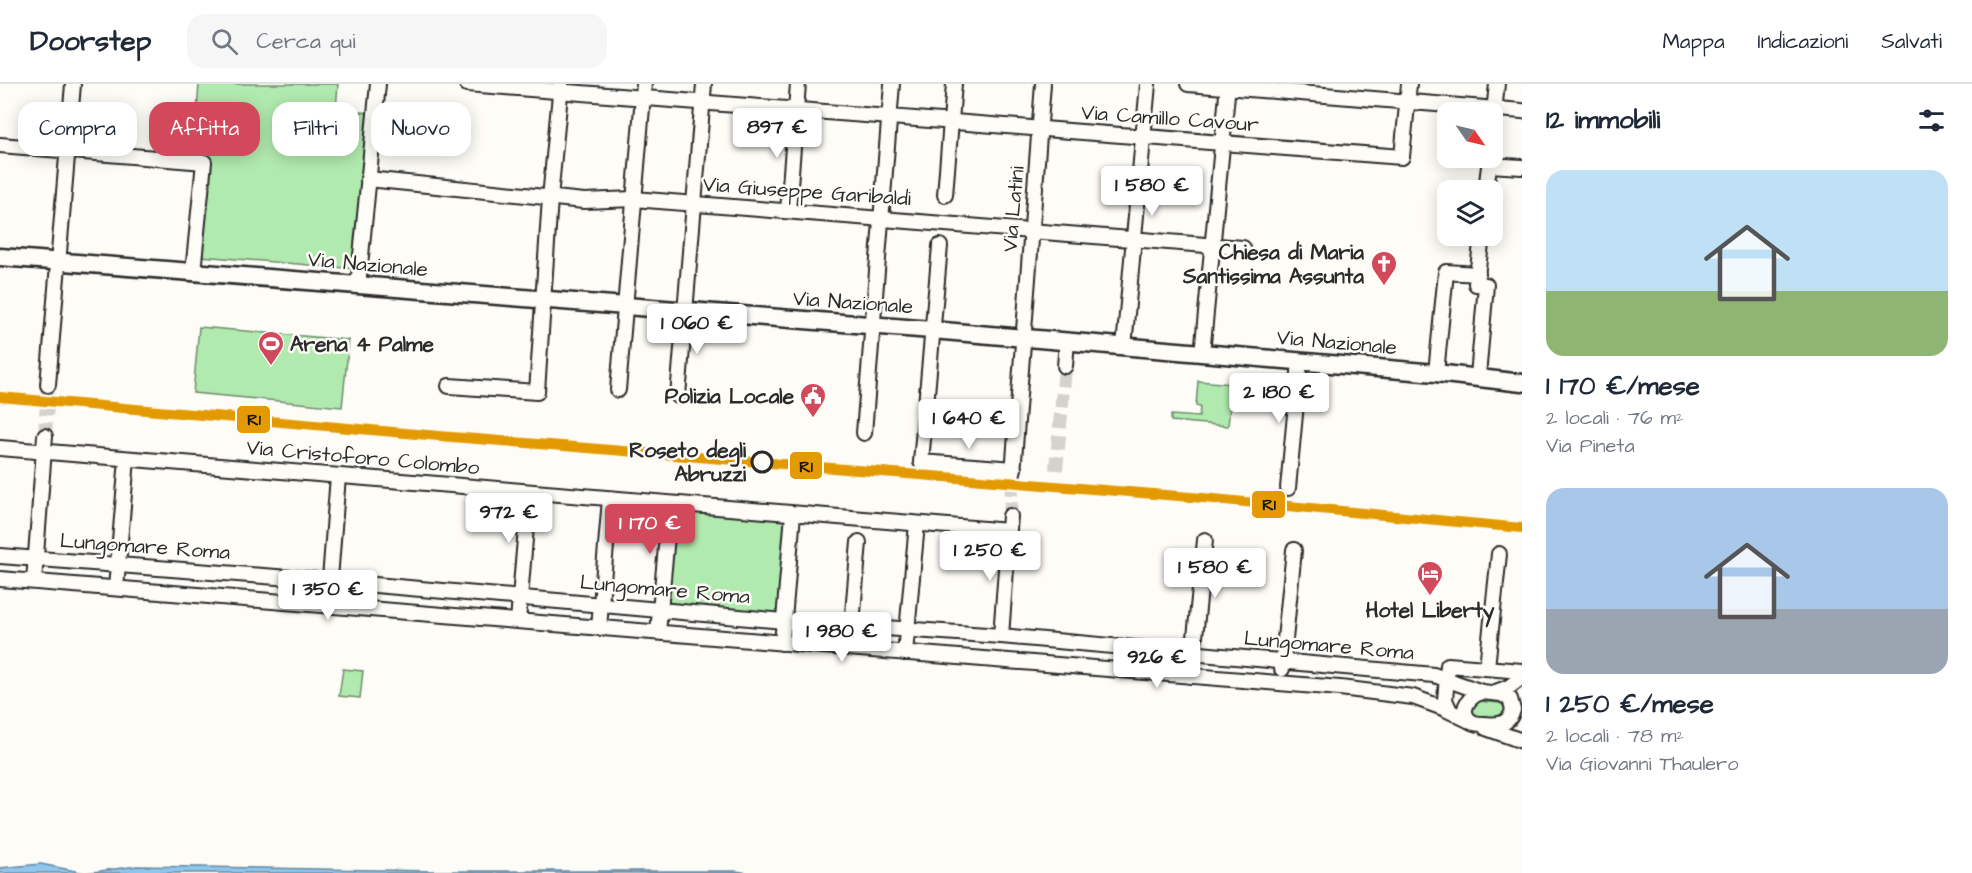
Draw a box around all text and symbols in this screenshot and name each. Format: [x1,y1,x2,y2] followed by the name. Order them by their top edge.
[187,14,607,68] search box
[30,22,151,61] text: Doorstep
[208,25,241,58] icon: search
[256,26,356,57] text: Cerca qui
[1662,27,1725,56] text: Mappa
[1758,27,1848,56] text: Indicazioni
[1881,27,1942,56] text: Salvati
[1080,98,1260,139] street label: Via Camillo Cavour
[18,102,137,156] chip: Compra
[149,102,260,156] chip: Affitta
[272,102,359,156] chip: Filtri
[371,102,471,156] chip: Nuovo
[1437,102,1503,168] north arrow
[1437,102,1503,246] map controls
[1546,102,1660,138] text: 12 immobili
[1915,104,1948,137] icon: filters
[735,108,819,159] pin: 897 €
[747,113,807,141] text: 897 €
[995,165,1032,253] street label: Via Latini
[1097,166,1207,217] pin: 1 580 €
[702,170,912,214] street label: Via Giuseppe Garibaldi
[1115,171,1189,199] text: 1 580 €
[1437,180,1503,246] button: layers
[1693,209,1801,317] icon: home
[1182,238,1364,291] place label: Chiesa di Maria Santissima Assunta
[307,245,429,284] street label: Via Nazionale
[1369,249,1399,287] church icon: Chiesa di Maria Santissima Assunta
[792,284,914,321] street label: Via Nazionale
[642,304,752,355] pin: 1 060 €
[661,309,733,337] text: 1 060 €
[1276,323,1398,362] street label: Via Nazionale
[256,329,286,367] sports icon: Arena 4 Palme
[290,330,434,359] place label: Arena 4 Palme
[1546,368,1700,404] text: 1 170 €/mese
[1224,373,1334,424] pin: 2 180 €
[1243,378,1315,406] text: 2 180 €
[798,381,828,419] public building icon: Polizia Locale
[665,382,795,411] place label: Polizia Locale
[914,399,1024,450] pin: 1 640 €
[932,404,1006,432] text: 1 640 €
[1546,404,1684,432] text: 2 locali · 76 m²
[236,405,271,434] line badge: R1
[247,409,262,431] text: R1
[1546,432,1635,460] text: Via Pineta
[245,433,481,482] street label: Via Cristoforo Colombo
[629,436,747,489] place label: Roseto degli Abruzzi
[751,451,773,473] marker: Roseto degli Abruzzi
[789,451,823,480] line badge: R1
[799,456,814,478] text: R1
[1251,490,1286,519] line badge: R1
[467,493,551,544] pin: 972 €
[1262,494,1277,516] text: R1
[479,498,539,526] text: 972 €
[595,504,705,555] pin: 1 170 €
[619,509,681,537] text: 1 170 €
[59,526,231,569] street label: Lungomare Roma
[1693,527,1801,635] icon: home
[935,531,1045,582] pin: 1 250 €
[954,536,1026,564] text: 1 250 €
[1160,548,1270,599] pin: 1 580 €
[1178,553,1252,581] text: 1 580 €
[1415,559,1445,597] hotel icon: Hotel Liberty
[579,568,751,613] street label: Lungomare Roma
[273,570,383,621] pin: 1 350 €
[292,575,364,603] text: 1 350 €
[1366,596,1495,628] place label: Hotel Liberty
[787,612,897,663] pin: 1 980 €
[806,617,878,645] text: 1 980 €
[1243,624,1415,669] street label: Lungomare Roma
[1115,638,1199,689] pin: 926 €
[1127,643,1187,671] text: 926 €
[1546,686,1714,722] text: 1 250 €/mese
[1546,722,1684,750] text: 2 locali · 78 m²
[1546,750,1738,778] text: Via Giovanni Thaulero

